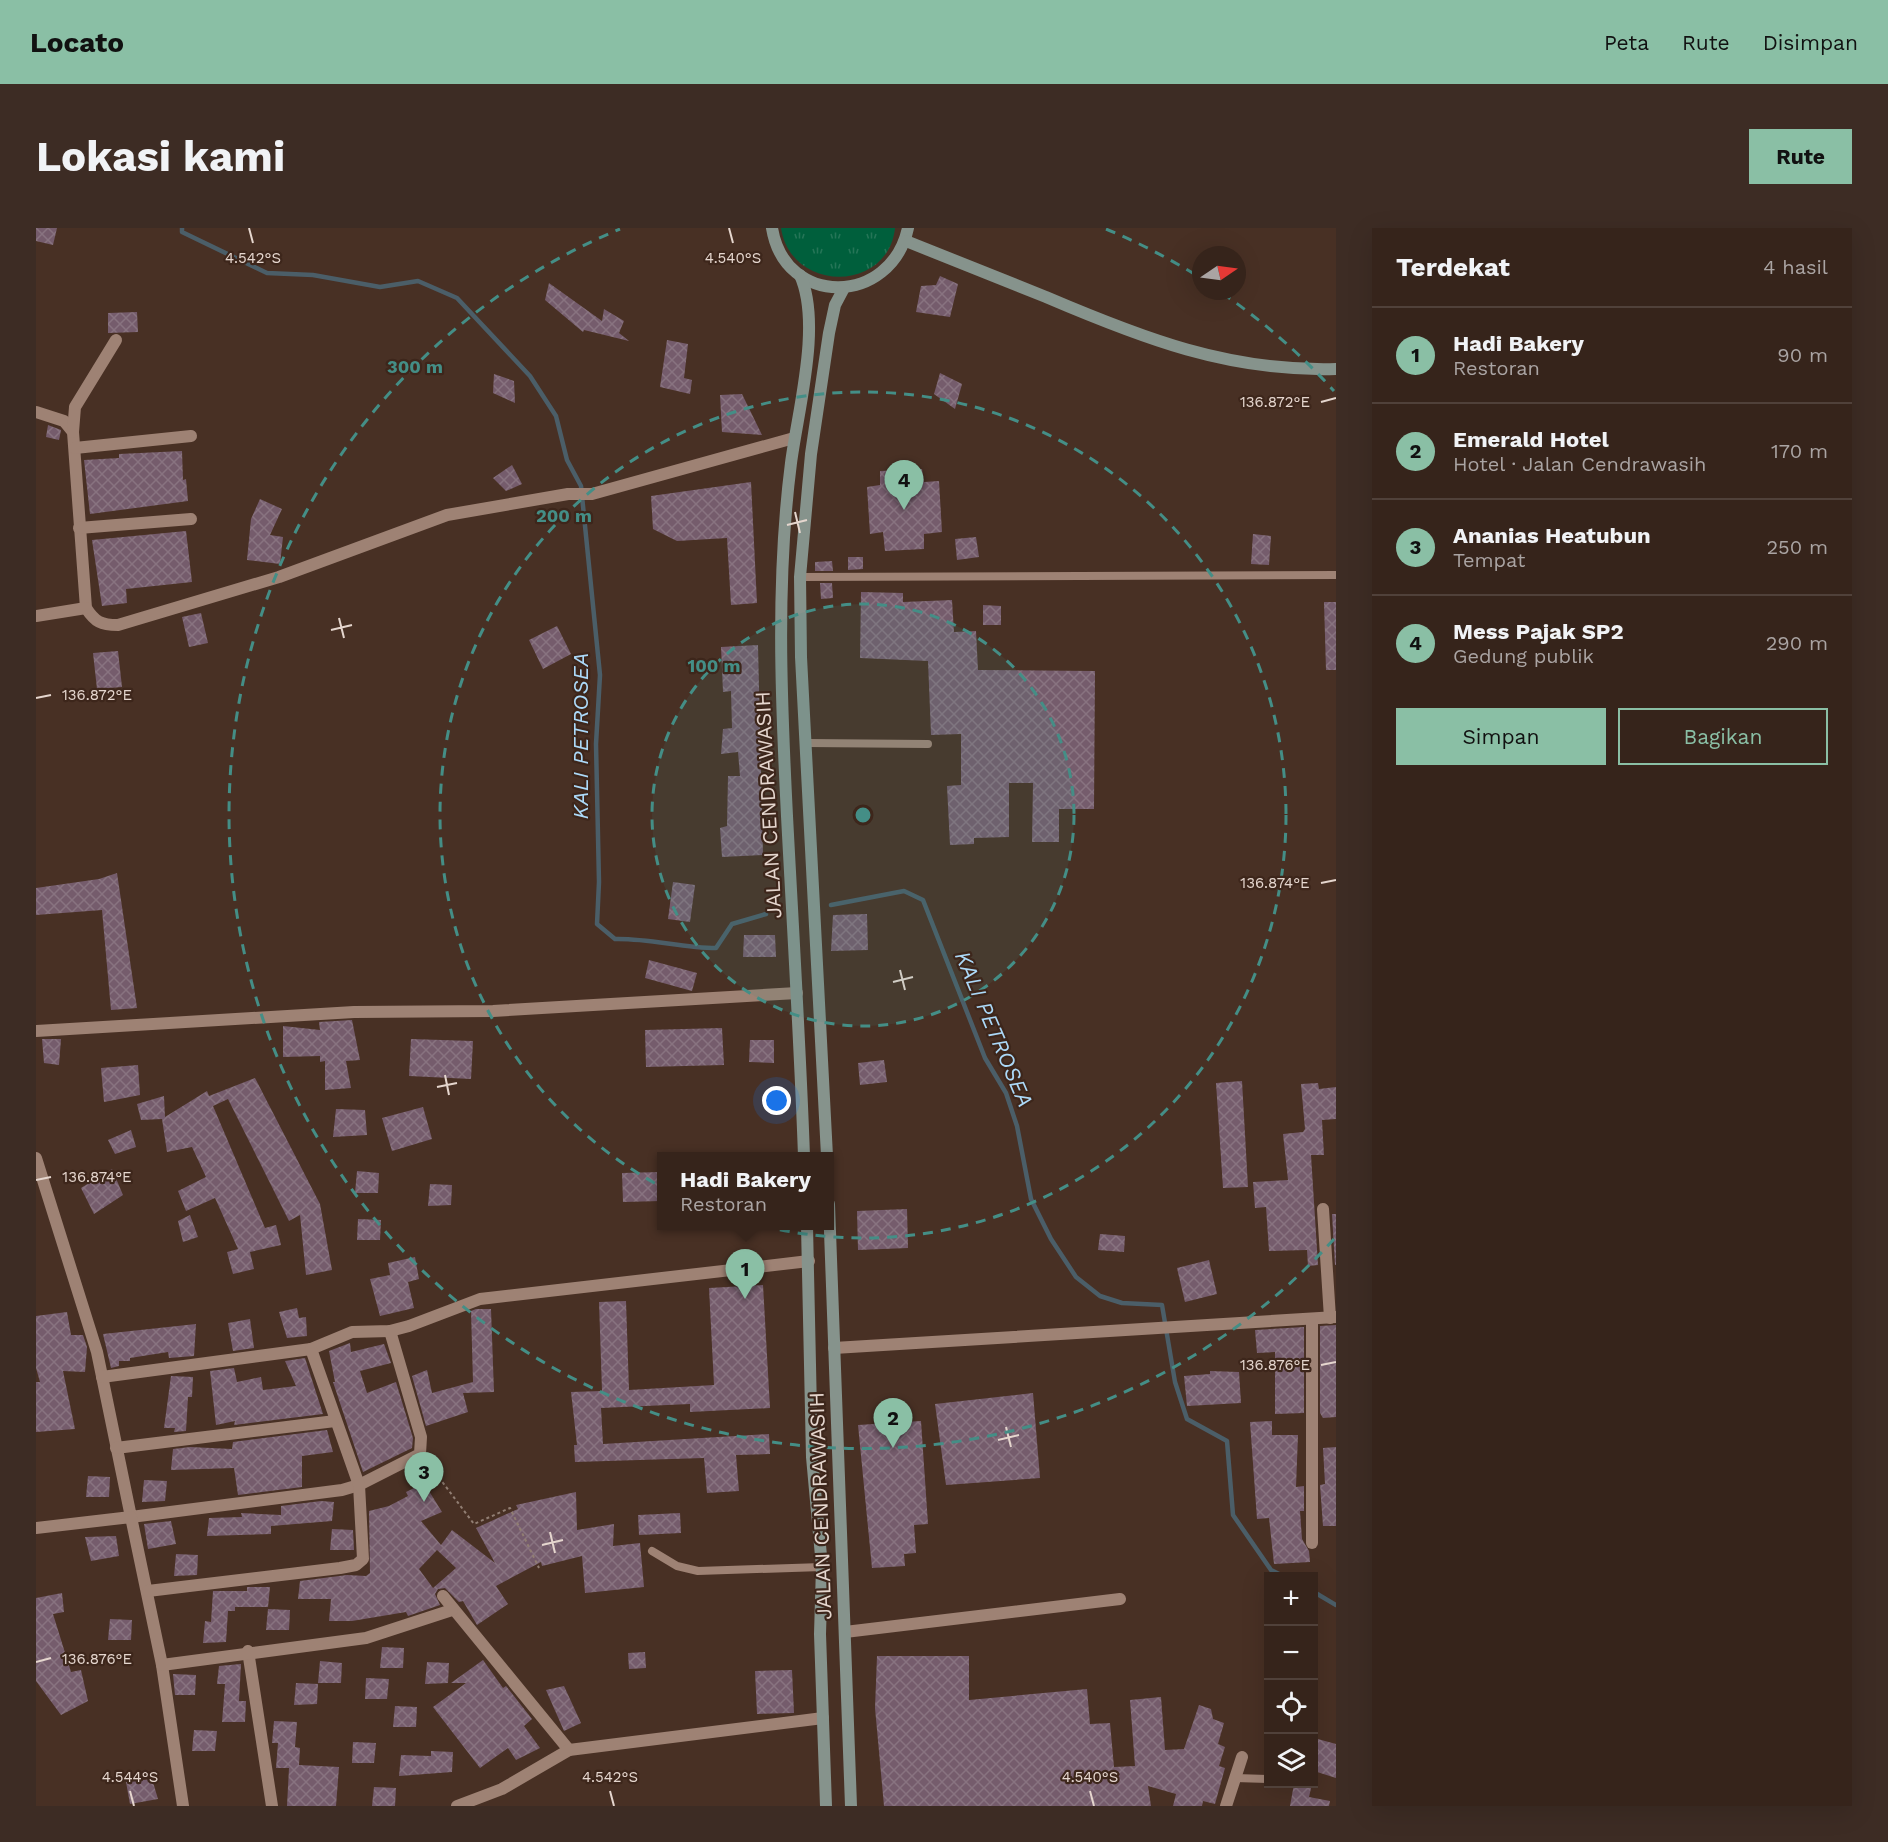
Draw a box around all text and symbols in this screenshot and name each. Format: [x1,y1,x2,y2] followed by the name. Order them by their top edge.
[30,26,124,59] text: Locato
[1604,30,1649,55] text: Peta
[1682,30,1730,55] text: Rute
[1763,30,1858,55] text: Disimpan
[1749,129,1852,184] button: Rute
[36,132,285,181] text: Lokasi kami
[1192,246,1246,300] north arrow
[225,249,281,267] text: 4.542°S
[705,249,761,267] text: 4.540°S
[1396,252,1510,282] text: Terdekat
[1763,255,1828,279] text: 4 hasil
[1453,331,1584,356] text: Hadi Bakery
[1411,343,1420,367] text: 1
[1777,343,1828,367] text: 90 m
[387,356,443,377] text: 300 m
[1453,356,1540,380] text: Restoran
[1240,393,1310,411] text: 136.872°E
[1453,427,1609,452] text: Emerald Hotel
[1410,439,1421,463] text: 2
[1771,439,1828,463] text: 170 m
[1453,452,1707,476] text: Hotel · Jalan Cendrawasih
[884,460,924,510] pin: 4
[536,505,592,526] text: 200 m
[1453,523,1651,548] text: Ananias Heatubun
[1410,535,1421,559] text: 3
[1766,535,1828,559] text: 250 m
[1453,548,1525,572] text: Tempat
[1453,619,1624,644] text: Mess Pajak SP2
[1409,631,1422,655] text: 4
[1766,631,1828,655] text: 290 m
[1453,644,1594,668] text: Gedung publik
[568,652,593,820] water label: KALI PETROSEA
[687,655,741,676] text: 100 m
[62,686,132,704] text: 136.872°E
[750,691,786,919] street label: JALAN CENDRAWASIH
[1396,708,1606,765] button: Simpan
[1618,708,1828,765] button: Bagikan
[853,805,873,825] centre of rings
[1240,874,1310,892] text: 136.874°E
[950,947,1038,1111] water label: KALI PETROSEA
[762,1086,791,1115] your location
[657,1152,834,1230] popup
[680,1167,811,1192] text: Hadi Bakery
[62,1168,132,1186] text: 136.874°E
[680,1192,767,1216] text: Restoran
[726,1250,764,1299] pin: 1
[1240,1356,1310,1374] text: 136.876°E
[804,1392,836,1620] street label: JALAN CENDRAWASIH
[874,1398,912,1448] pin: 2
[404,1452,444,1502] pin: 3
[1264,1572,1318,1788] map controls
[1264,1572,1318,1626] button: +
[1264,1626,1318,1680] button: −
[62,1650,132,1668] text: 136.876°E
[1264,1680,1318,1734] button: locate
[1264,1734,1318,1788] button: layers
[102,1768,158,1786] text: 4.544°S
[582,1768,638,1786] text: 4.542°S
[1062,1768,1118,1786] text: 4.540°S

